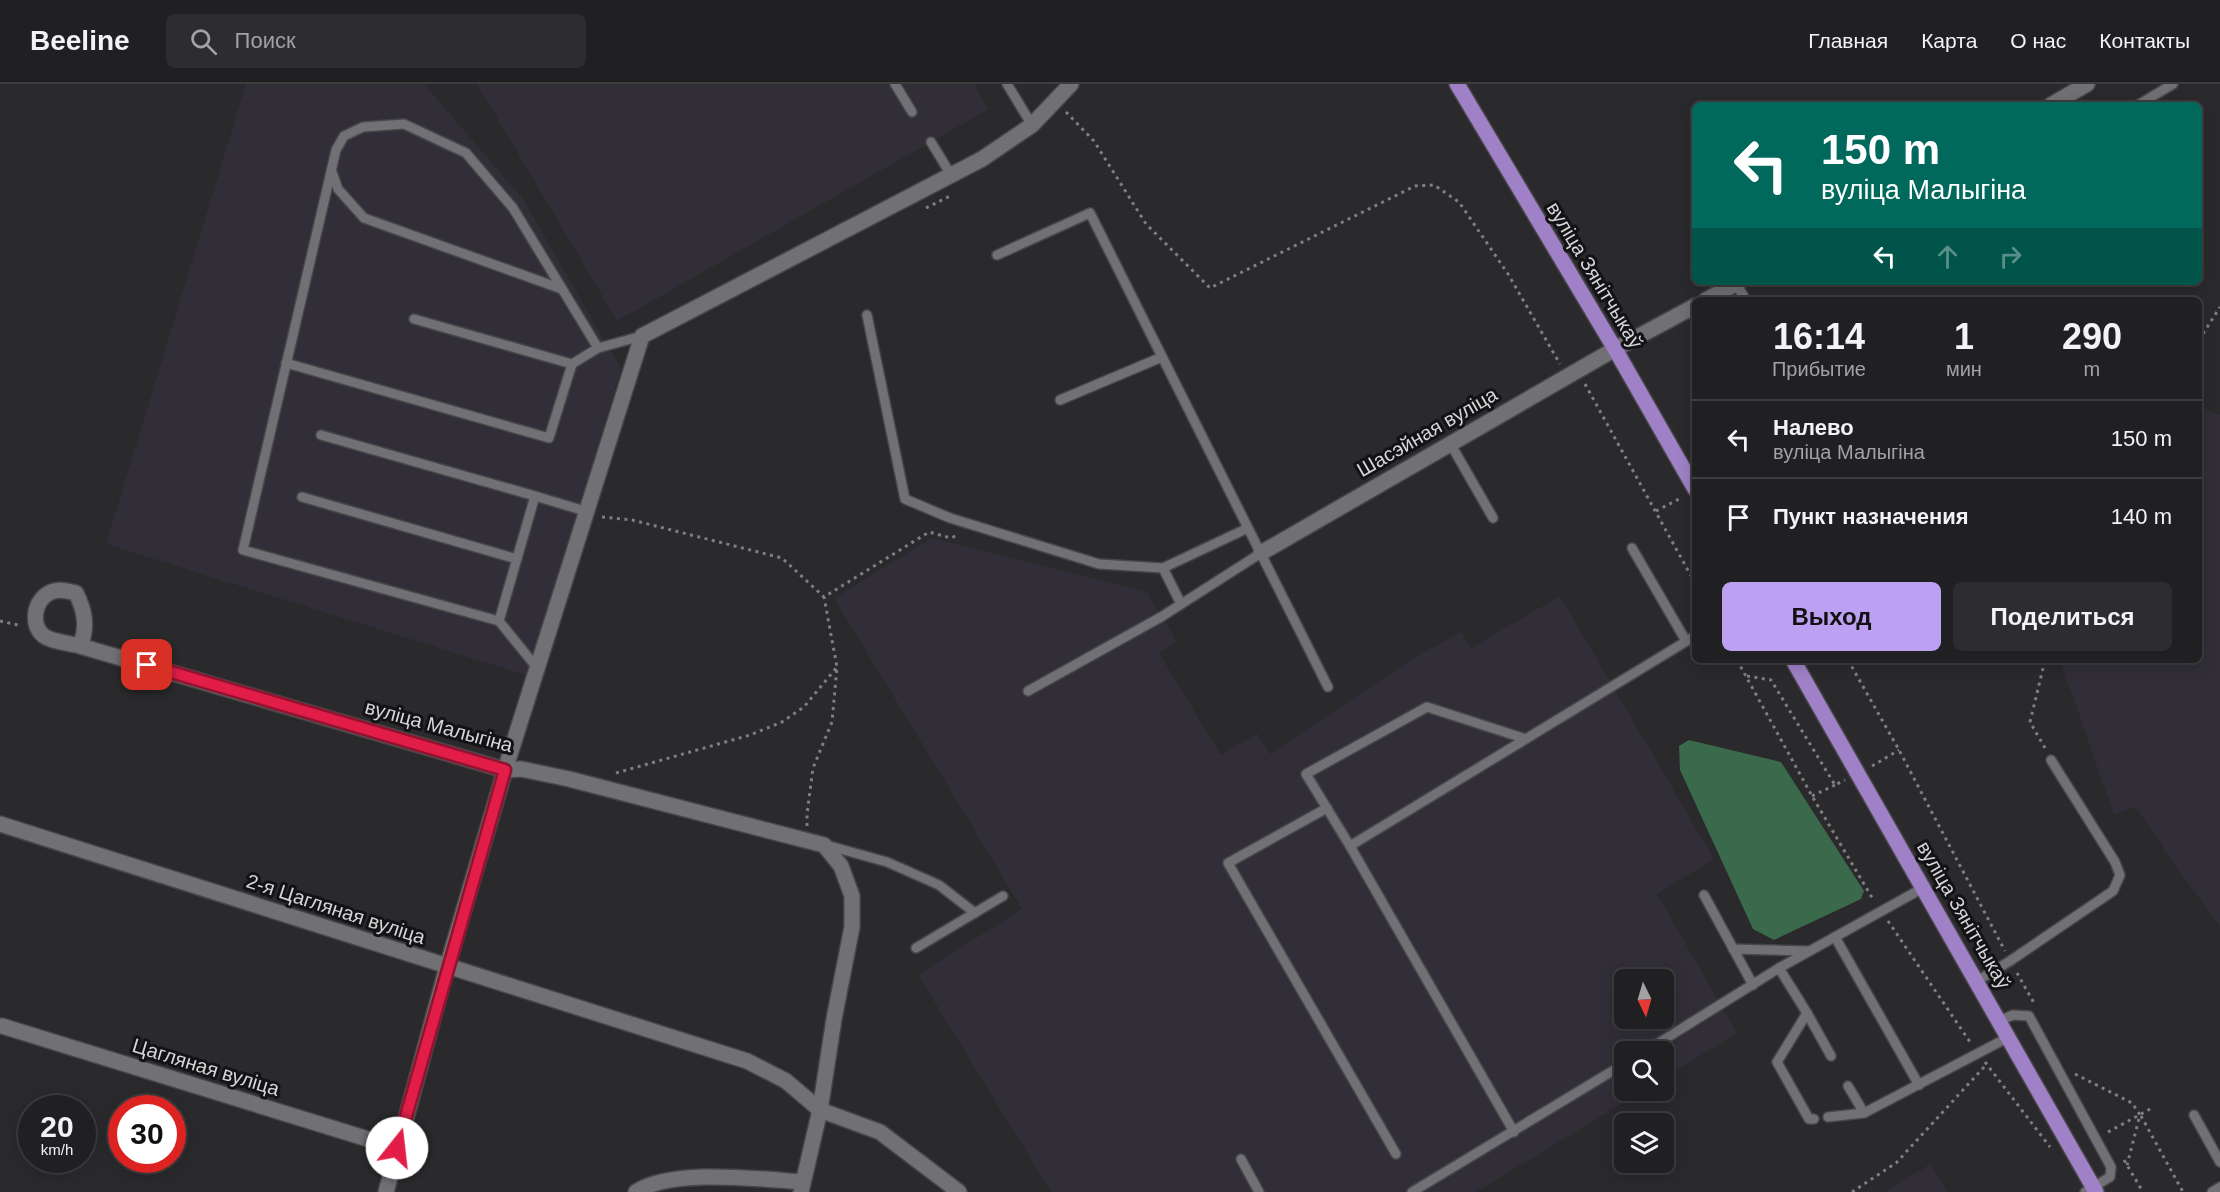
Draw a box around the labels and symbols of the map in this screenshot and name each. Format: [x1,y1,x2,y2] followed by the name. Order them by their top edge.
[1543,198,1647,352] street label: вуліца Зянітчыкаў
[1353,383,1502,481] street label: Шасэйная вуліца
[121,639,172,690] pin
[363,696,516,757] street label: вуліца Малыгіна
[1913,837,2015,993] street label: вуліца Зянітчыкаў
[244,870,429,949] street label: 2-я Цагляная вуліца
[1614,969,1674,1029] north arrow
[130,1034,283,1100] street label: Цагляная вуліца
[108,1095,186,1173] speed limit sign: 30
[365,1116,429,1180] position arrow

